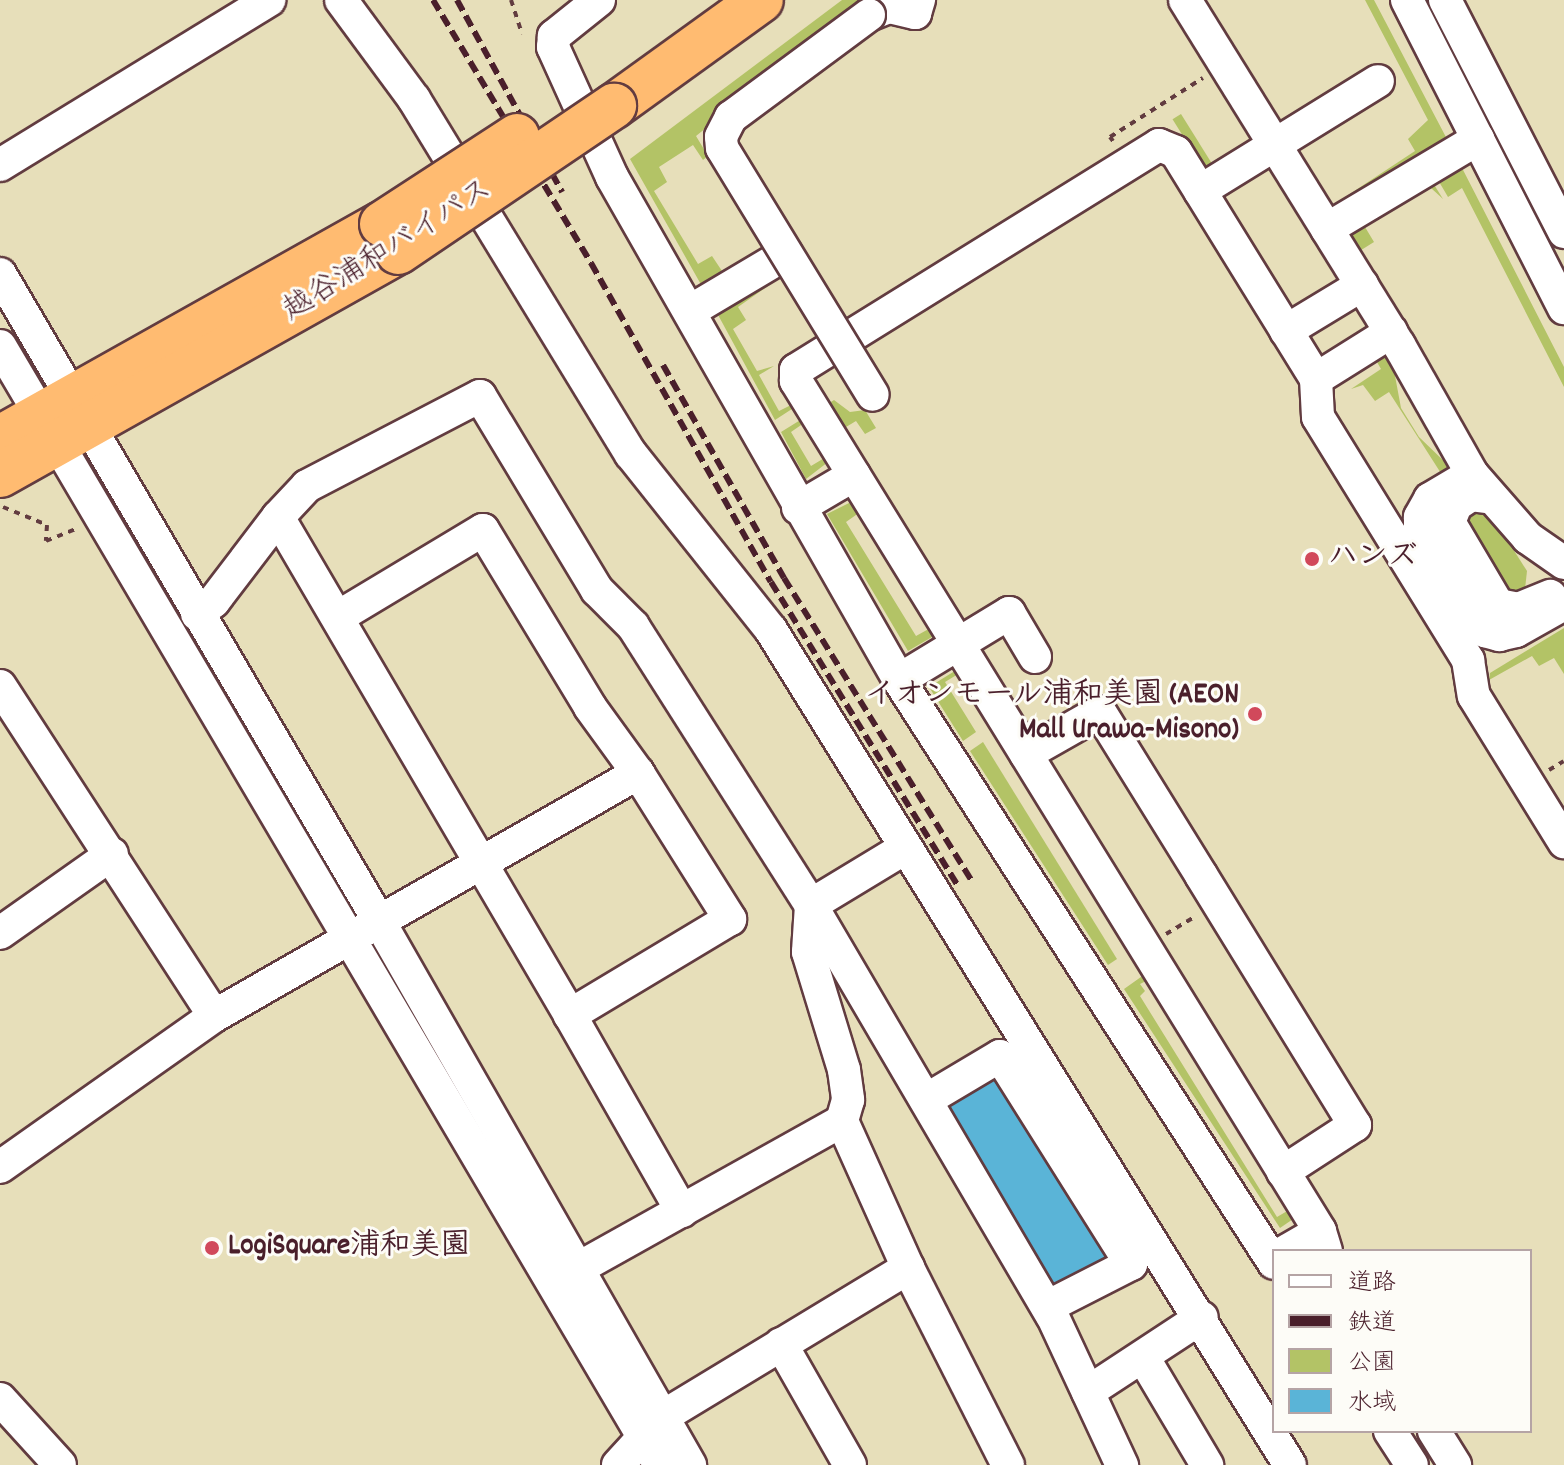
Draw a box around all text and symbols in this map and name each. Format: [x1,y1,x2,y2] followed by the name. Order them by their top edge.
[278,173,500,331] street label: 越谷浦和バイパス
[1328,541,1418,577] place label: ハンズ
[1303,550,1321,568] marker: ハンズ
[863,679,1239,750] place label: イオンモール浦和美園 (AEON Mall Urawa-Misono)
[1246,705,1264,723] marker: イオンモール浦和美園 (AEON Mall Urawa-Misono)
[228,1230,470,1266] place label: LogiSquare浦和美園
[203,1239,221,1257] marker: LogiSquare浦和美園
[1272,1249,1532,1433] legend
[1348,1267,1396,1301] text: 道路
[1348,1307,1396,1341] text: 鉄道
[1348,1347,1396,1381] text: 公園
[1348,1387,1396,1421] text: 水域

